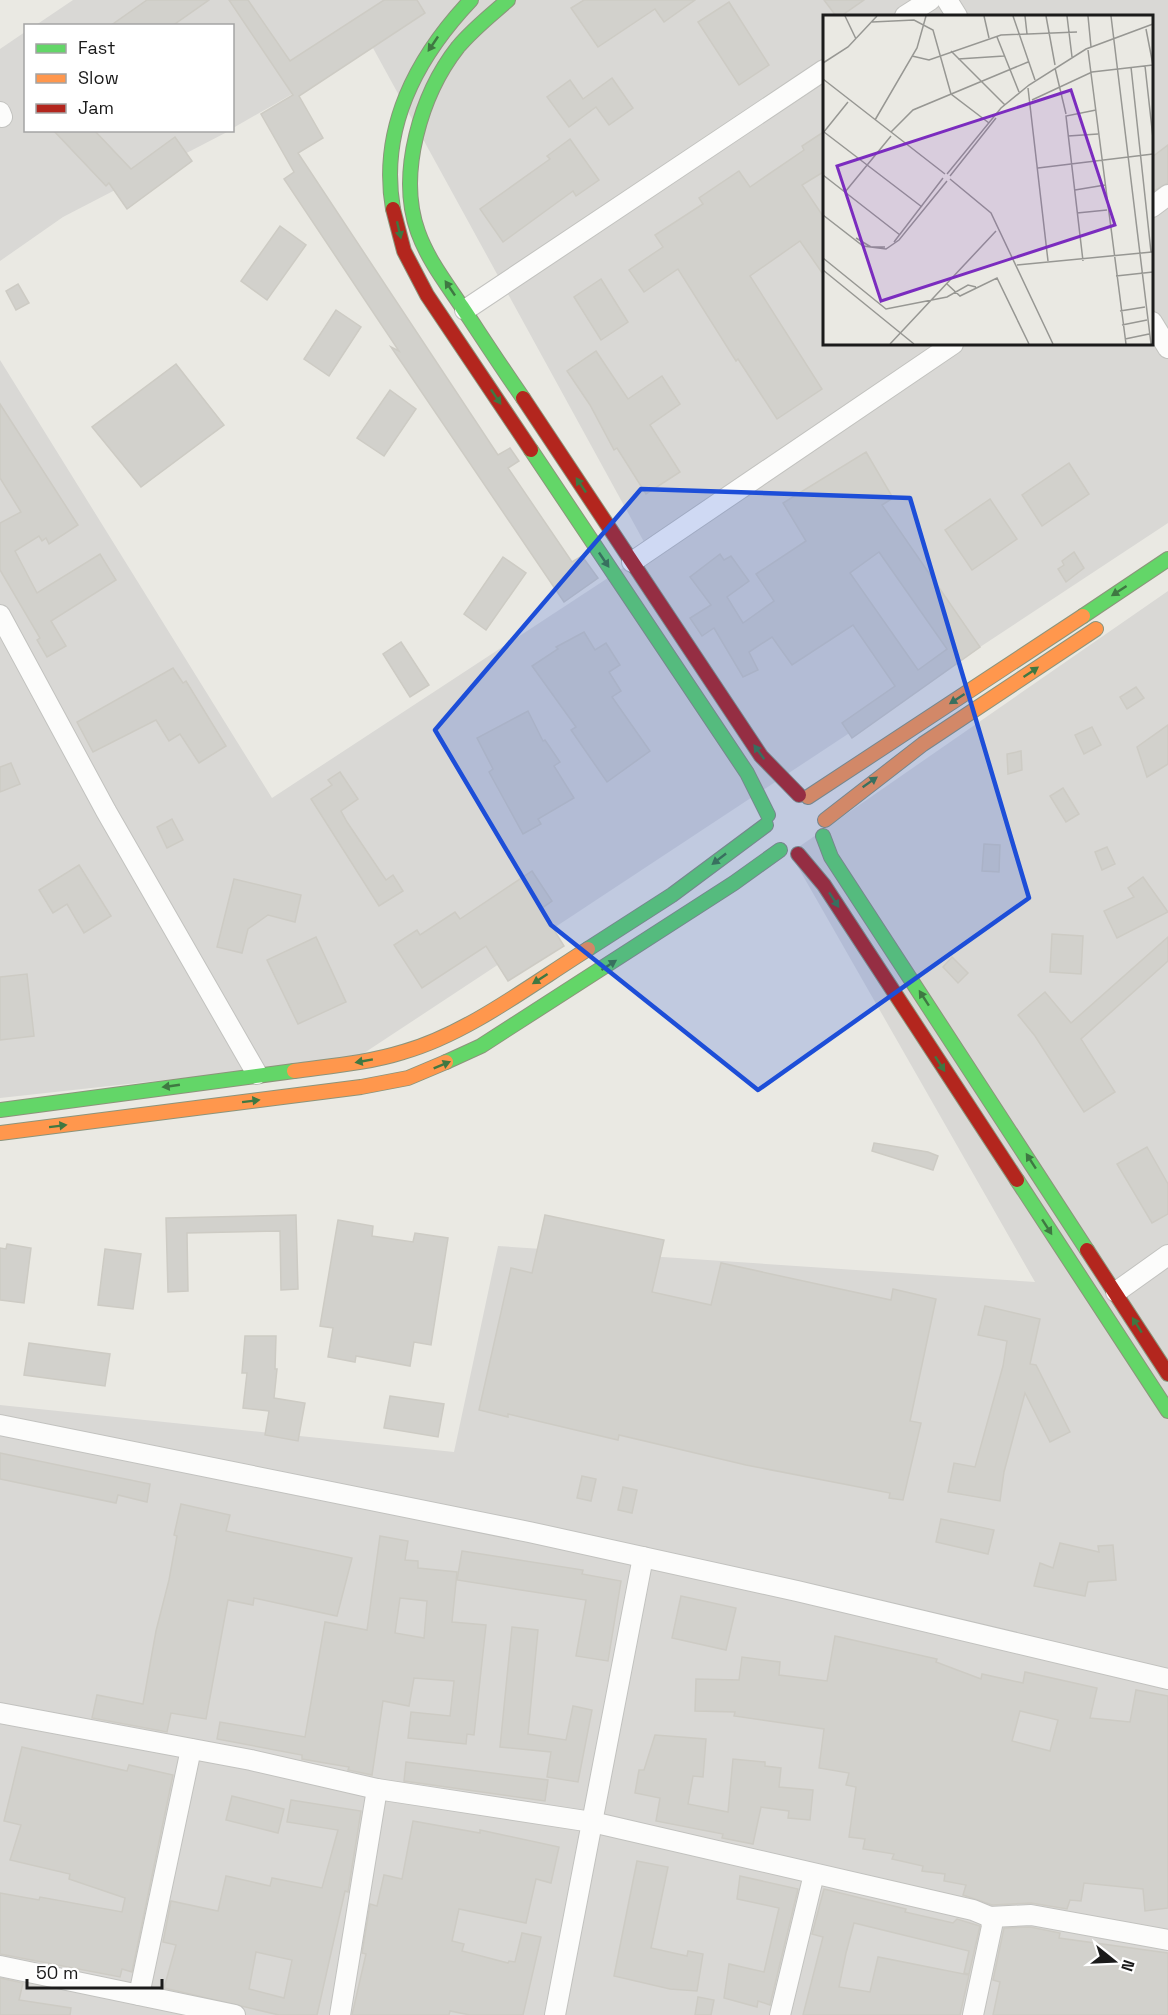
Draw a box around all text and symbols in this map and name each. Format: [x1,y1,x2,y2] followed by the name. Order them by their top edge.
[823,15,1153,345] inset map
[24,24,234,132] legend
[427,35,439,51] one-way arrow
[78,36,115,59] text: Fast
[78,66,119,89] text: Slow
[78,96,114,119] text: Jam
[395,220,404,239] one-way arrow
[444,280,456,296] one-way arrow
[490,389,502,405] one-way arrow
[576,477,587,493] one-way arrow
[598,551,610,567] one-way arrow
[1111,585,1127,596] one-way arrow
[1023,667,1039,678] one-way arrow
[948,693,965,704] one-way arrow
[753,745,765,761] one-way arrow
[861,776,877,788] one-way arrow
[711,853,727,866] one-way arrow
[828,892,840,908] one-way arrow
[601,959,618,970] one-way arrow
[532,974,548,985] one-way arrow
[918,990,929,1006] one-way arrow
[935,1056,946,1072] one-way arrow
[355,1057,374,1066] one-way arrow
[433,1059,451,1069] one-way arrow
[162,1081,181,1090] one-way arrow
[242,1096,261,1106] one-way arrow
[49,1121,68,1130] one-way arrow
[1025,1153,1036,1169] one-way arrow
[1041,1219,1052,1235] one-way arrow
[1131,1317,1142,1333] one-way arrow
[1084,1931,1144,1991] north arrow
[27,1952,162,1990] scale bar
[1116,1957,1139,1974] text: N
[36,1961,78,1984] text: 50 m

